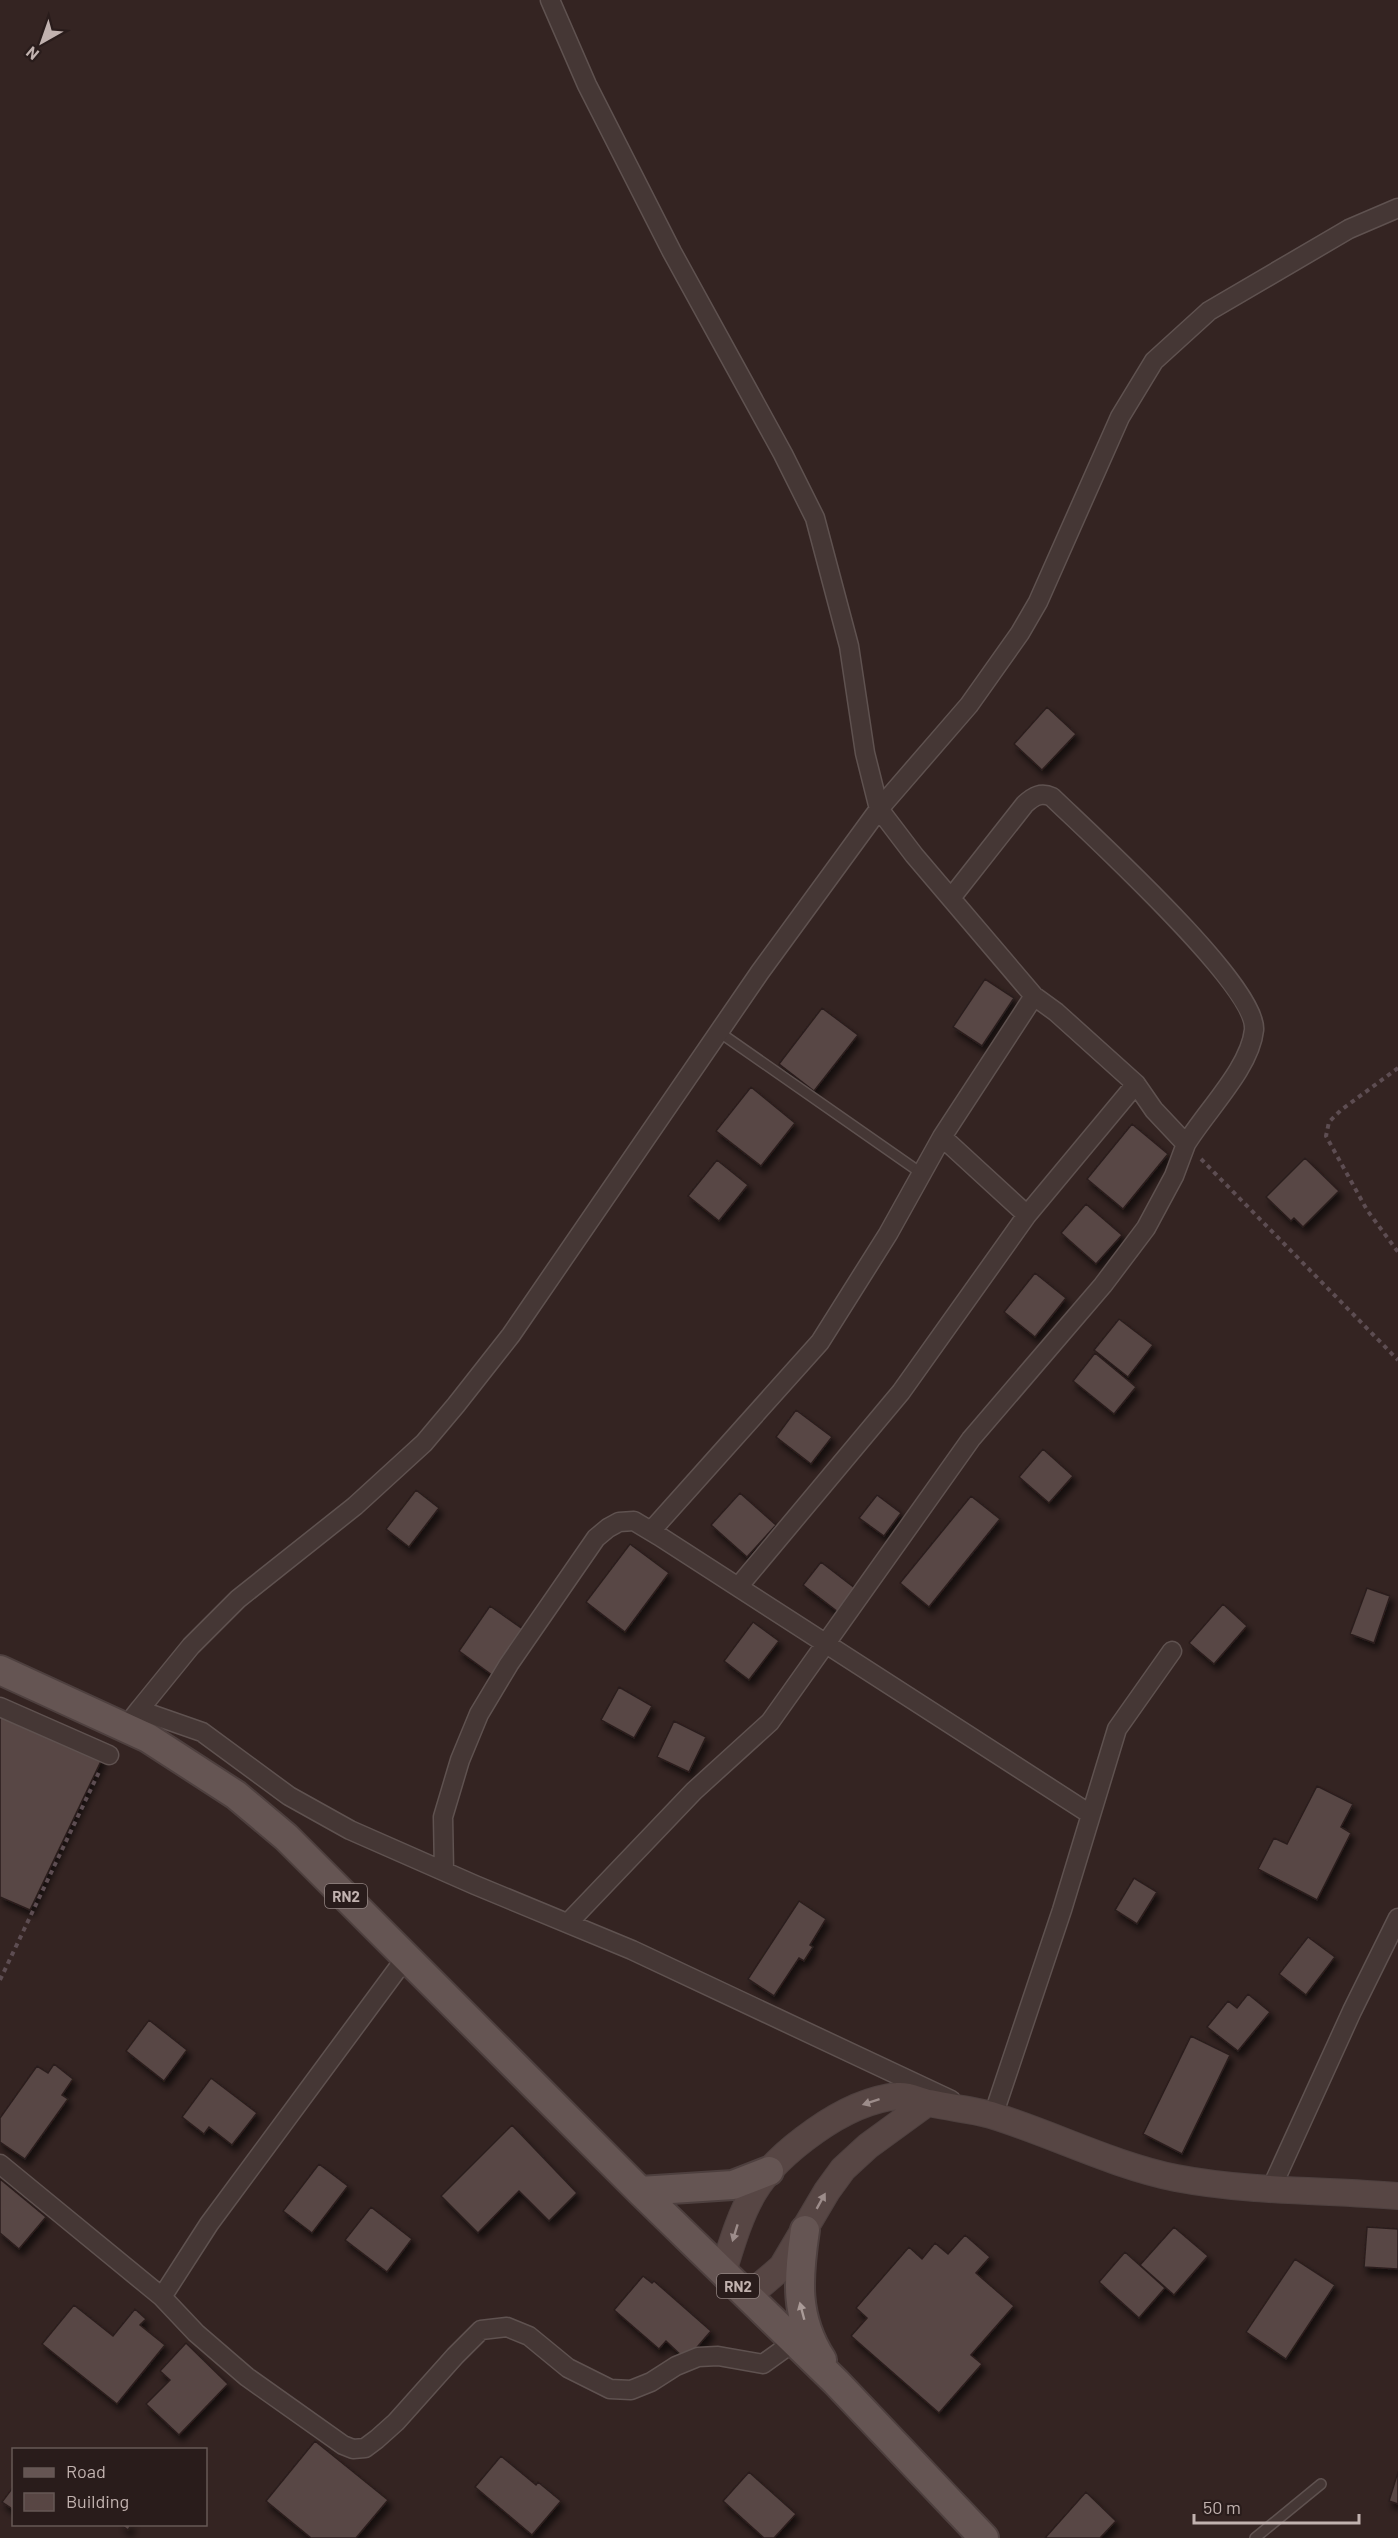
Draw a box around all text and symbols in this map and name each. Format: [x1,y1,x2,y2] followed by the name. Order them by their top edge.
[12,12,72,72] north arrow
[22,43,42,65] text: N
[325,1884,367,1908] road number: RN2
[862,2098,880,2108] one-way arrow
[816,2192,826,2209] one-way arrow
[730,2224,739,2242] one-way arrow
[717,2274,759,2298] road number: RN2
[797,2302,807,2320] one-way arrow
[12,2448,207,2526] legend
[66,2460,106,2482] text: Road
[1194,2487,1359,2525] scale bar
[66,2490,129,2512] text: Building
[1203,2496,1241,2518] text: 50 m

